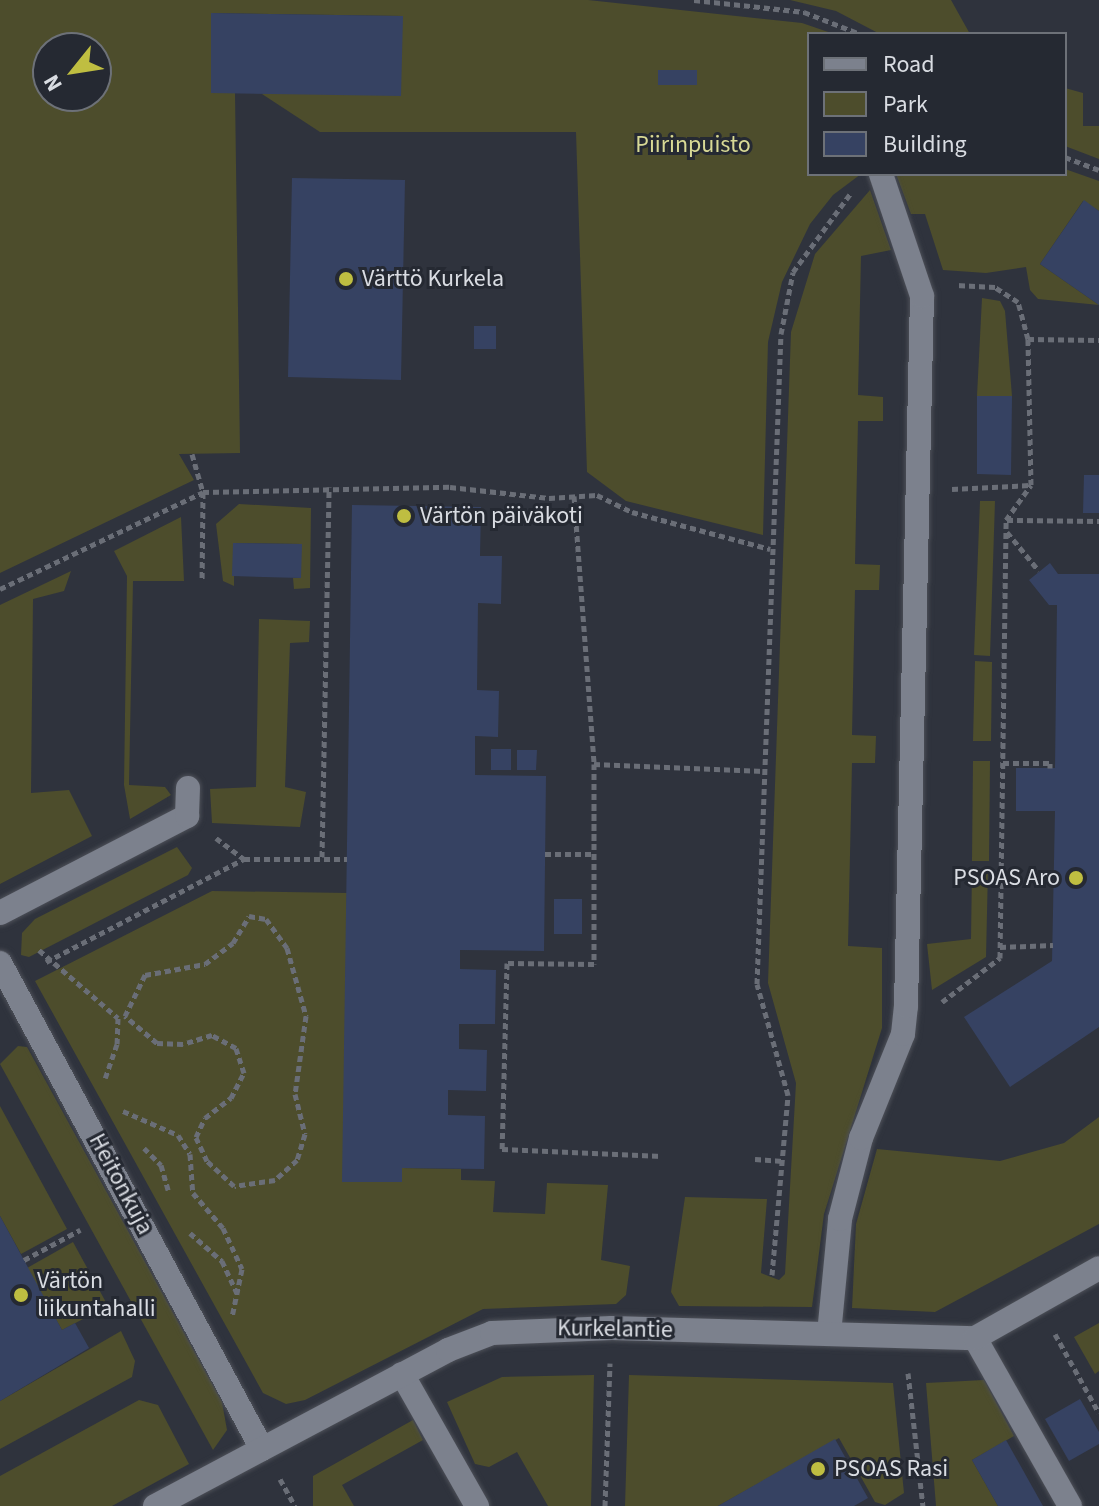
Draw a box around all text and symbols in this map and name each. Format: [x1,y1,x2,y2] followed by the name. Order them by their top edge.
[32,32,112,112] north arrow
[807,32,1067,176] legend
[883,47,935,82] text: Road
[35,69,70,97] text: N
[883,87,928,122] text: Park
[883,127,967,162] text: Building
[635,131,751,159] park label: Piirinpuisto
[362,265,504,293] place label: Värttö Kurkela
[337,270,355,288] marker: Värttö Kurkela
[420,502,583,530] place label: Värtön päiväkoti
[395,507,413,525] marker: Värtön päiväkoti
[953,864,1060,892] place label: PSOAS Aro
[1067,869,1085,887] marker: PSOAS Aro
[82,1129,160,1239] street label: Heitonkuja
[37,1267,156,1323] place label: Värtön liikuntahalli
[12,1286,30,1304] marker: Värtön liikuntahalli
[557,1314,673,1344] street label: Kurkelantie
[834,1455,948,1483] place label: PSOAS Rasi
[809,1460,827,1478] marker: PSOAS Rasi

